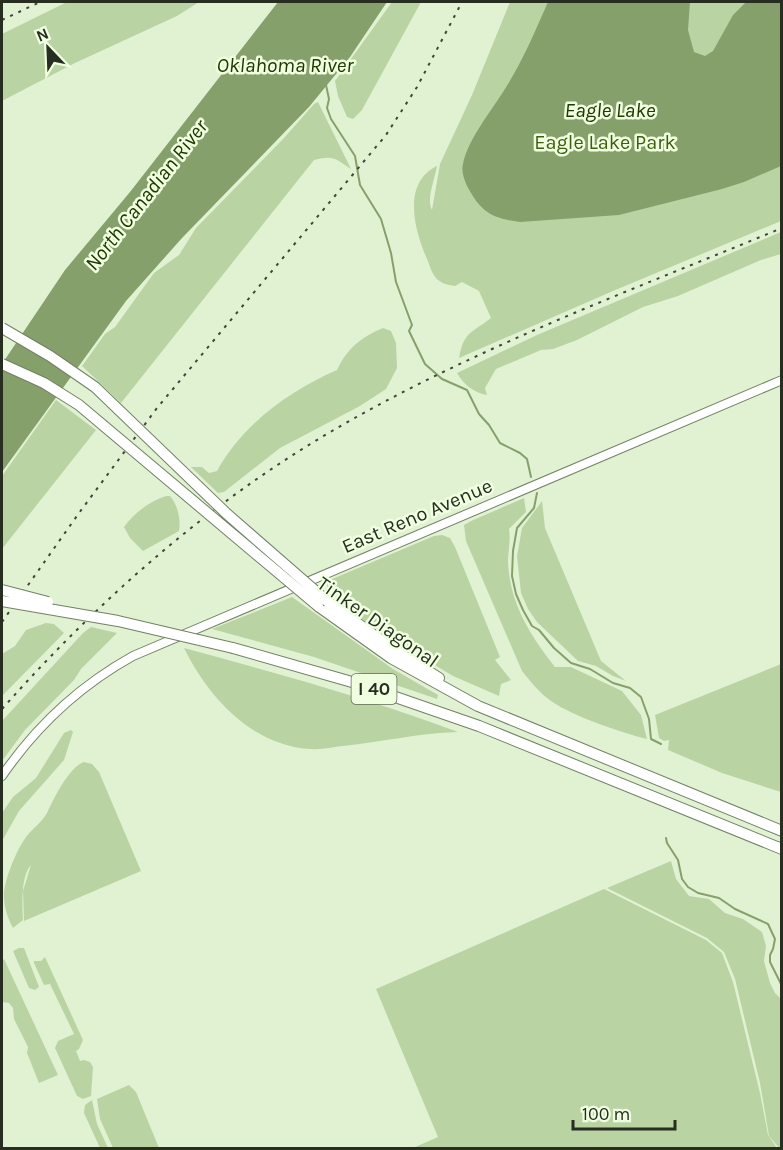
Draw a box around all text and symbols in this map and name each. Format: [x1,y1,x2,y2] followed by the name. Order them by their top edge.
[18,18,78,78] north arrow
[33,24,51,46] text: N
[217,53,354,77] water label: Oklahoma River
[564,98,656,122] water label: Eagle Lake
[80,114,213,275] water label: North Canadian River
[534,131,676,154] park label: Eagle Lake Park
[338,474,496,558] street label: East Reno Avenue
[313,572,443,672] street label: Tinker Diagonal
[352,674,397,704] road number: I 40
[573,1093,675,1131] scale bar
[582,1103,630,1125] text: 100 m

